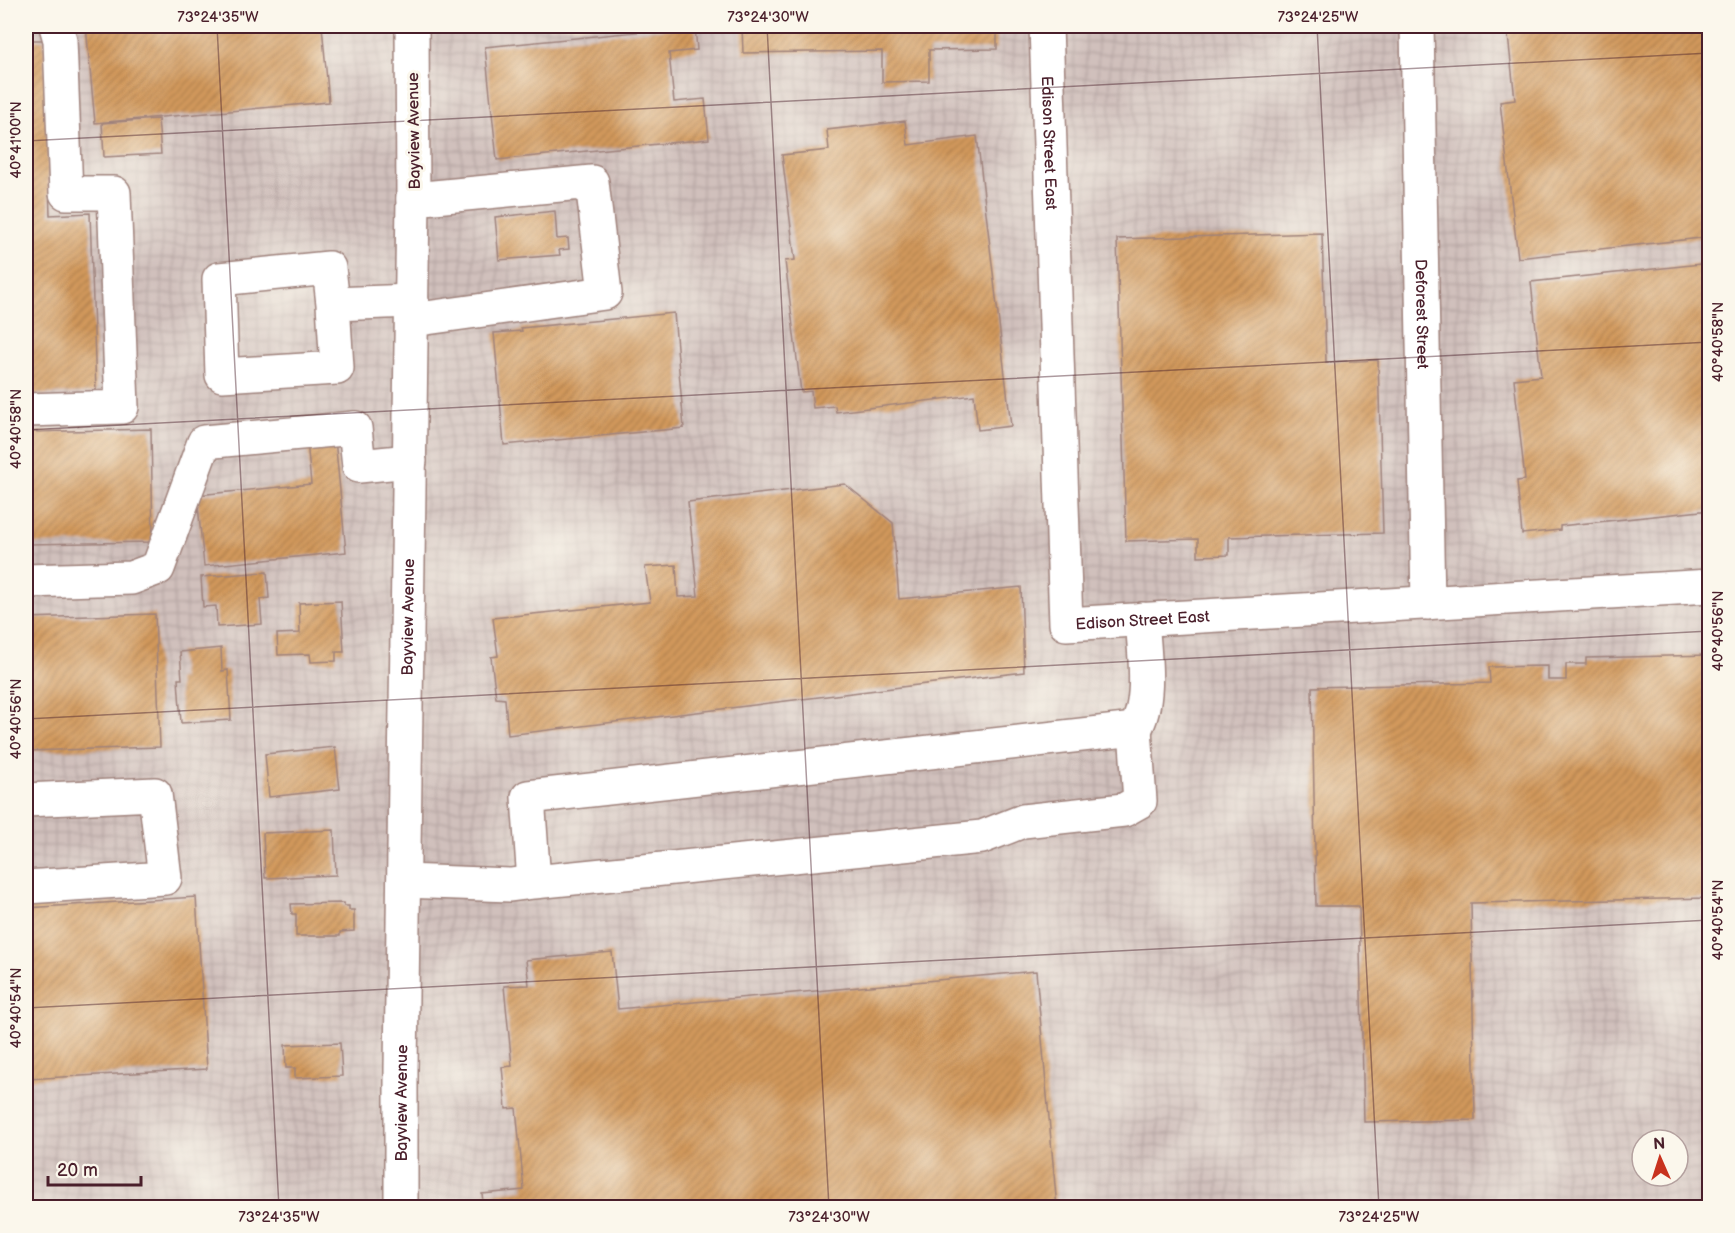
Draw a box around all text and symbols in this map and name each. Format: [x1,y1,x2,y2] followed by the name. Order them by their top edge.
[177,8,259,27] text: 73°24'35"W
[727,8,809,27] text: 73°24'30"W
[1277,8,1359,27] text: 73°24'25"W
[404,72,425,190] street label: Bayview Avenue
[1037,76,1060,210] street label: Edison Street East
[7,101,26,179] text: 40°41'00"N
[1410,259,1432,369] street label: Deforest Street
[1709,302,1728,382] text: 40°40'58"N
[7,389,26,469] text: 40°40'58"N
[398,558,419,676] street label: Bayview Avenue
[1709,591,1728,671] text: 40°40'56"N
[1075,608,1210,634] street label: Edison Street East
[7,679,26,759] text: 40°40'56"N
[1709,880,1728,960] text: 40°40'54"N
[7,968,26,1048] text: 40°40'54"N
[393,1044,412,1162] street label: Bayview Avenue
[1630,1128,1690,1188] north arrow
[1653,1135,1666,1154] text: N
[48,1149,141,1187] scale bar
[57,1160,98,1181] text: 20 m
[238,1208,320,1227] text: 73°24'35"W
[788,1208,870,1227] text: 73°24'30"W
[1338,1208,1420,1227] text: 73°24'25"W

